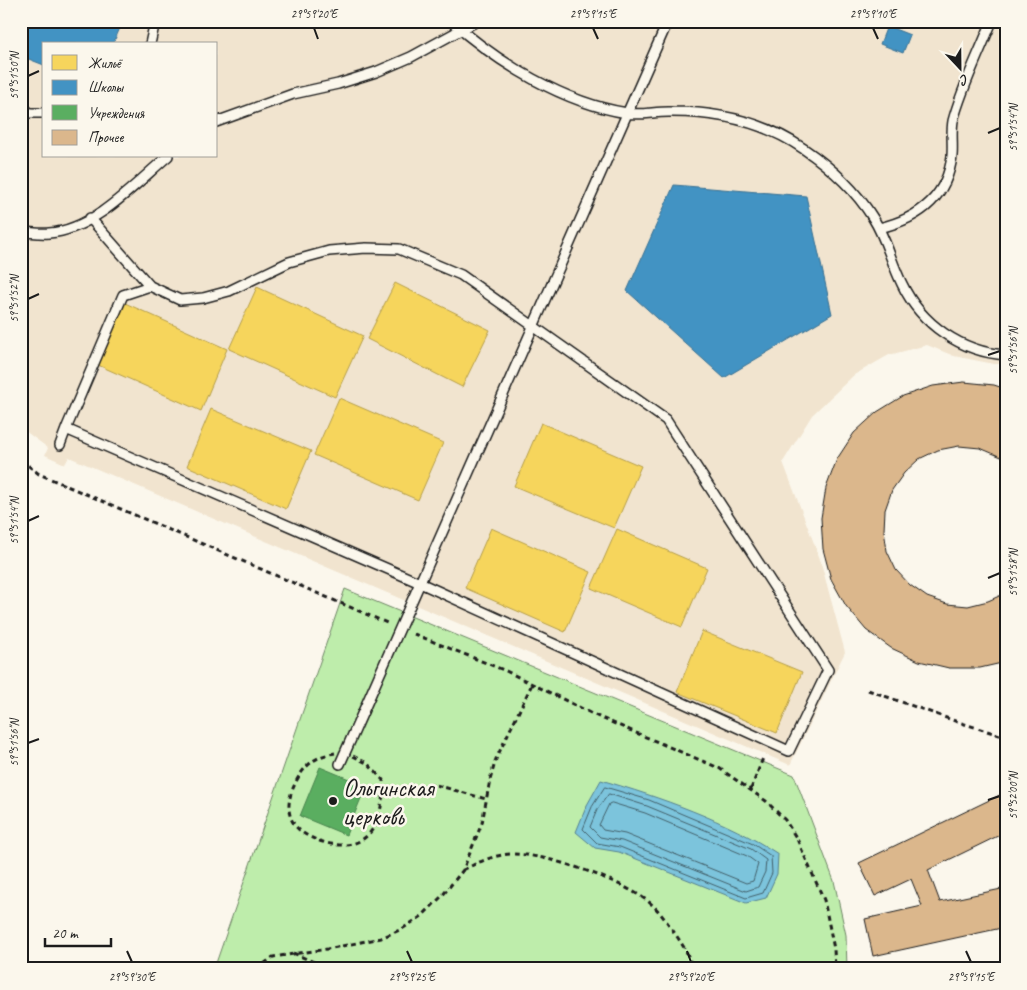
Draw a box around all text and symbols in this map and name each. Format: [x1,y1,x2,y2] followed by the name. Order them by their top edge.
[291,6,339,22] text: 29°59'20"E
[570,6,618,22] text: 29°59'15"E
[850,6,898,22] text: 29°59'10"E
[42,42,218,158] legend
[934,42,984,92] north arrow
[6,51,22,100] text: 59°51'50"N
[88,54,123,73] text: Жильё
[956,70,971,90] text: С
[88,78,124,97] text: Школы
[1005,103,1021,152] text: 59°51'54"N
[88,104,145,123] text: Учреждения
[88,128,124,147] text: Прочее
[6,274,22,323] text: 59°51'52"N
[1005,326,1021,375] text: 59°51'56"N
[6,496,22,545] text: 59°51'54"N
[1005,548,1021,597] text: 59°51'58"N
[6,718,22,767] text: 59°51'56"N
[1005,771,1021,820] text: 59°52'00"N
[343,772,436,833] place label: Ольгинская церковь
[327,795,339,807] marker: Ольгинская церковь
[45,915,111,947] scale bar
[52,924,79,943] text: 20 m
[109,969,157,985] text: 29°59'30"E
[389,969,437,985] text: 29°59'25"E
[668,969,716,985] text: 29°59'20"E
[948,969,996,985] text: 29°59'15"E

